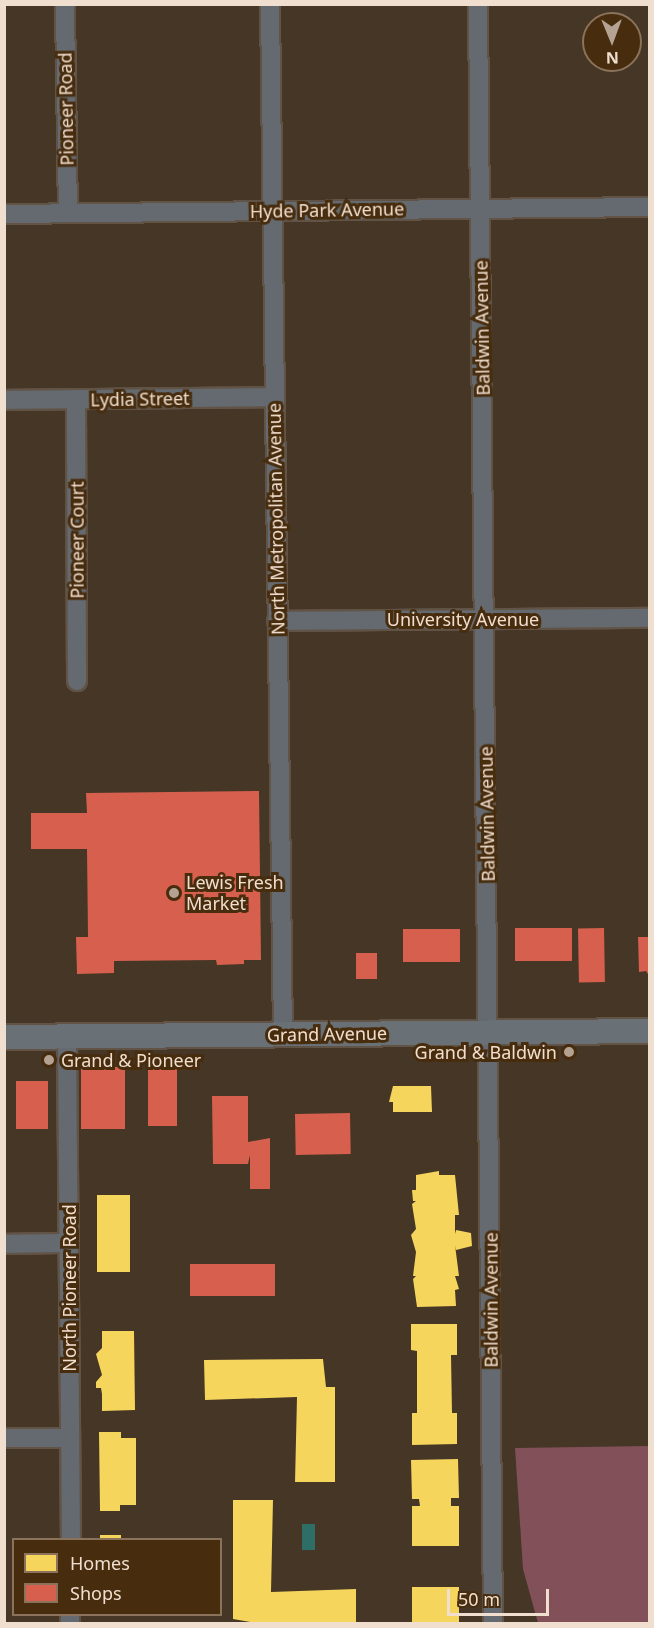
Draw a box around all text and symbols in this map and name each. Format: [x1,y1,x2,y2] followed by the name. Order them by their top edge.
[582,12,642,72] north arrow
[606,47,619,69] text: N
[54,52,78,166] street label: Pioneer Road
[250,198,404,222] street label: Hyde Park Avenue
[470,260,494,396] street label: Baldwin Avenue
[90,387,190,411] street label: Lydia Street
[263,403,289,635] street label: North Metropolitan Avenue
[66,481,88,599] street label: Pioneer Court
[387,608,539,630] street label: University Avenue
[475,746,499,882] street label: Baldwin Avenue
[186,872,284,914] place label: Lewis Fresh Market
[167,886,181,900] marker: Lewis Fresh Market
[267,1022,387,1046] street label: Grand Avenue
[415,1041,557,1063] place label: Grand & Baldwin
[562,1045,576,1059] marker: Grand & Baldwin
[61,1049,201,1071] place label: Grand & Pioneer
[42,1053,56,1067] marker: Grand & Pioneer
[58,1204,80,1372] street label: North Pioneer Road
[480,1232,502,1368] street label: Baldwin Avenue
[12,1538,222,1616] legend
[70,1551,130,1575] text: Homes
[450,1577,552,1615] scale bar
[70,1581,122,1605] text: Shops
[458,1587,500,1611] text: 50 m

